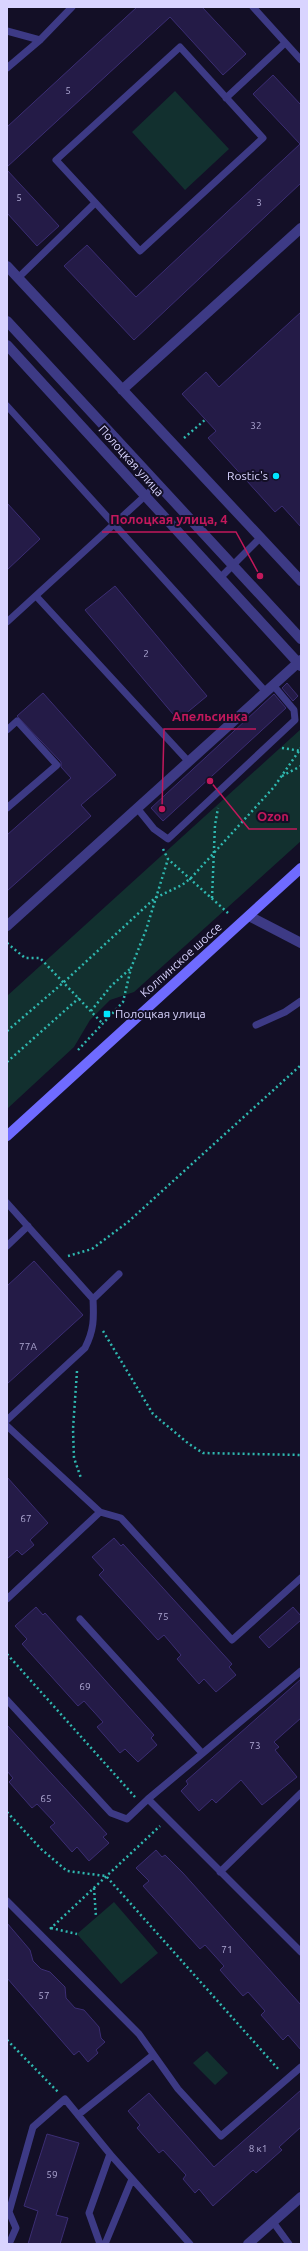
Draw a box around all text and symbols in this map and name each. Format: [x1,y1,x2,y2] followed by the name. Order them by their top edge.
[65,85,71,96] house number: 5
[16,192,22,203] house number: 5
[256,197,262,208] house number: 3
[250,420,262,431] house number: 32
[96,423,167,499] street label: Полоцкая улица
[227,469,268,482] place label: Rostic's
[271,471,281,481] marker: Rostic's
[102,507,236,532] callout: Полоцкая улица, 4
[110,512,228,526] text: Полоцкая улица, 4
[143,648,149,659] house number: 2
[164,704,256,729] callout: Апельсинка
[172,709,248,723] text: Апельсинка
[249,804,297,829] callout: Ozon
[257,809,289,823] text: Ozon
[137,920,224,999] street label: Колпинское шоссе
[115,1007,206,1020] place label: Полоцкая улица
[102,1009,112,1019] marker: Полоцкая улица
[19,1341,37,1352] house number: 77А
[20,1513,32,1524] house number: 67
[157,1611,169,1622] house number: 75
[79,1681,91,1692] house number: 69
[249,1740,261,1751] house number: 73
[40,1793,52,1804] house number: 65
[221,1944,233,1955] house number: 71
[38,1990,50,2001] house number: 57
[249,2143,267,2154] house number: 8 к1
[46,2169,58,2180] house number: 59

